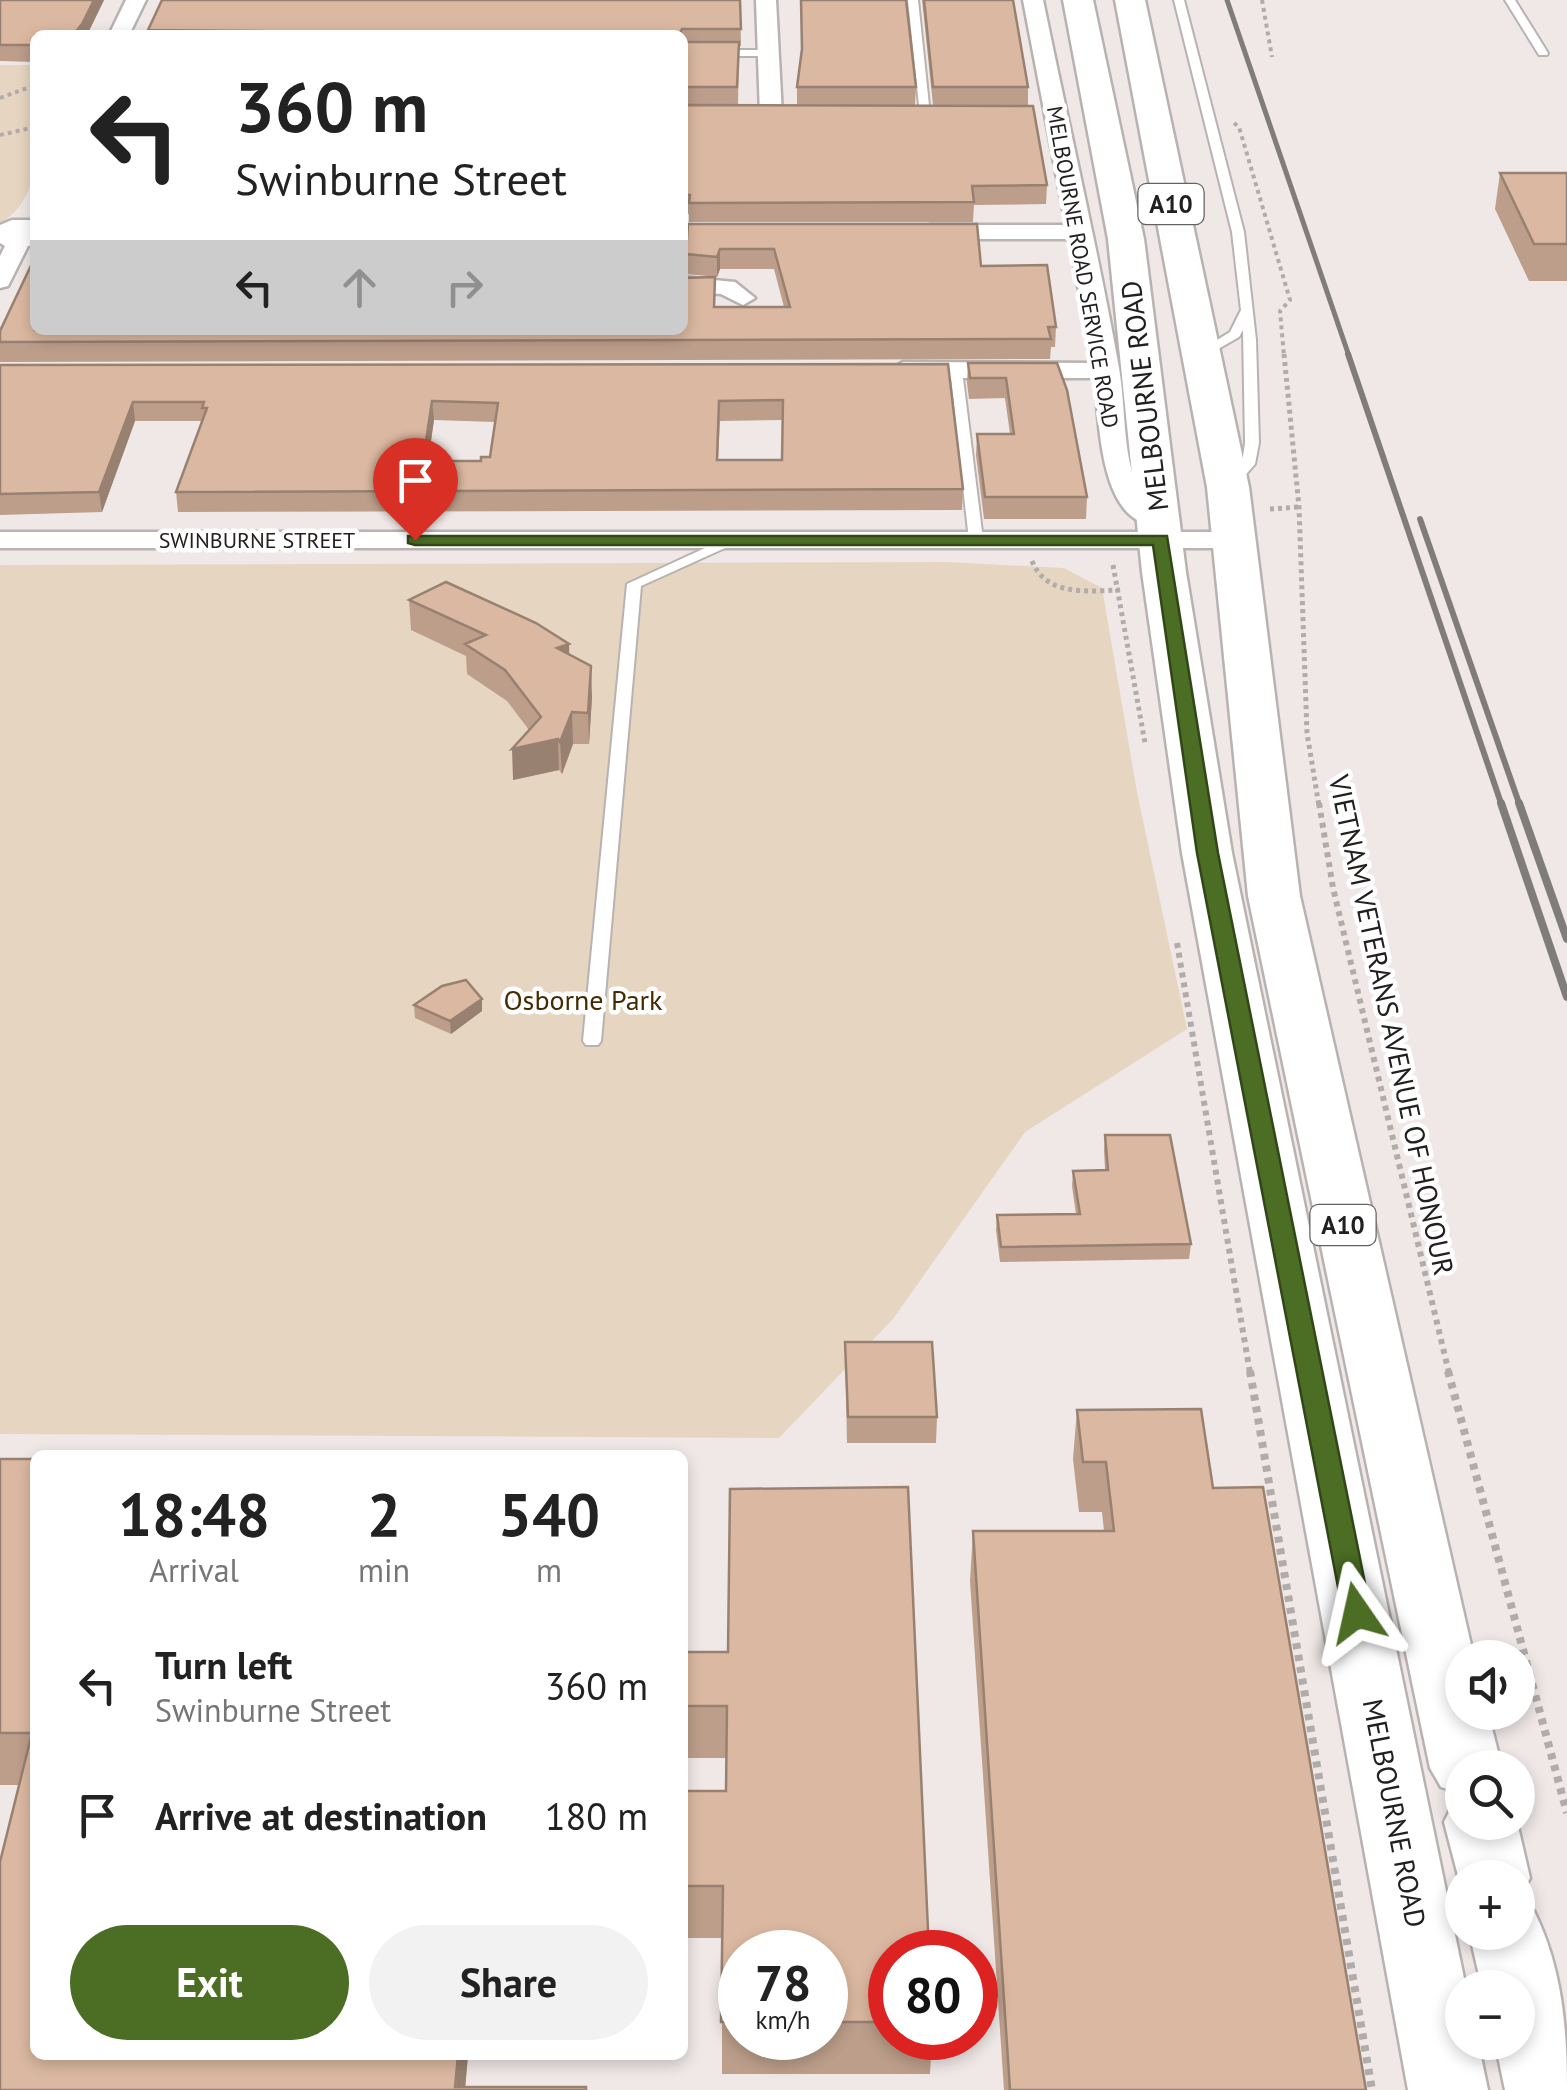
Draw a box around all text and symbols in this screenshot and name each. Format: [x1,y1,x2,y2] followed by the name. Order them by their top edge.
[235,61,428,151] text: 360 m
[70,70,200,200] icon: left
[1041,104,1125,430] street label: MELBOURNE ROAD SERVICE ROAD
[235,149,567,207] text: Swinburne Street
[1138,184,1204,224] road number: A10
[227,260,282,315] icon: left
[332,260,387,315] icon: ahead
[437,260,492,315] icon: right
[1112,279,1176,513] street label: MELBOURNE ROAD
[373,438,458,541] pin
[388,453,443,508] icon: arrive
[159,526,355,554] street label: SWINBURNE STREET
[1321,771,1463,1278] street label: VIETNAM VETERANS AVENUE OF HONOUR
[503,981,663,1018] park label: Osborne Park
[1310,1205,1376,1245] road number: A10
[118,1475,270,1553] text: 18:48
[367,1475,401,1553] text: 2
[498,1475,600,1553] text: 540
[149,1549,239,1591] text: Arrival
[358,1549,410,1591] text: min
[536,1549,562,1591] text: m
[1305,1561,1409,1665] position arrow
[155,1640,292,1689] text: Turn left
[1445,1640,1535,2060] map controls
[1445,1640,1535,1730] button: sound
[70,1658,125,1713] icon: left
[545,1661,648,1710] text: 360 m
[155,1689,391,1731] text: Swinburne Street
[1355,1696,1435,1930] street label: MELBOURNE ROAD
[1445,1750,1535,1840] button: search
[70,1788,125,1843] icon: arrive
[155,1791,487,1840] text: Arrive at destination
[545,1791,648,1840] text: 180 m
[1445,1860,1535,1950] button: +
[70,1925,349,2040] button: Exit
[369,1925,648,2040] button: Share
[868,1930,998,2060] speed limit sign: 80
[755,1950,811,2015] text: 78
[1445,1970,1535,2060] button: −
[756,2004,810,2036] text: km/h

